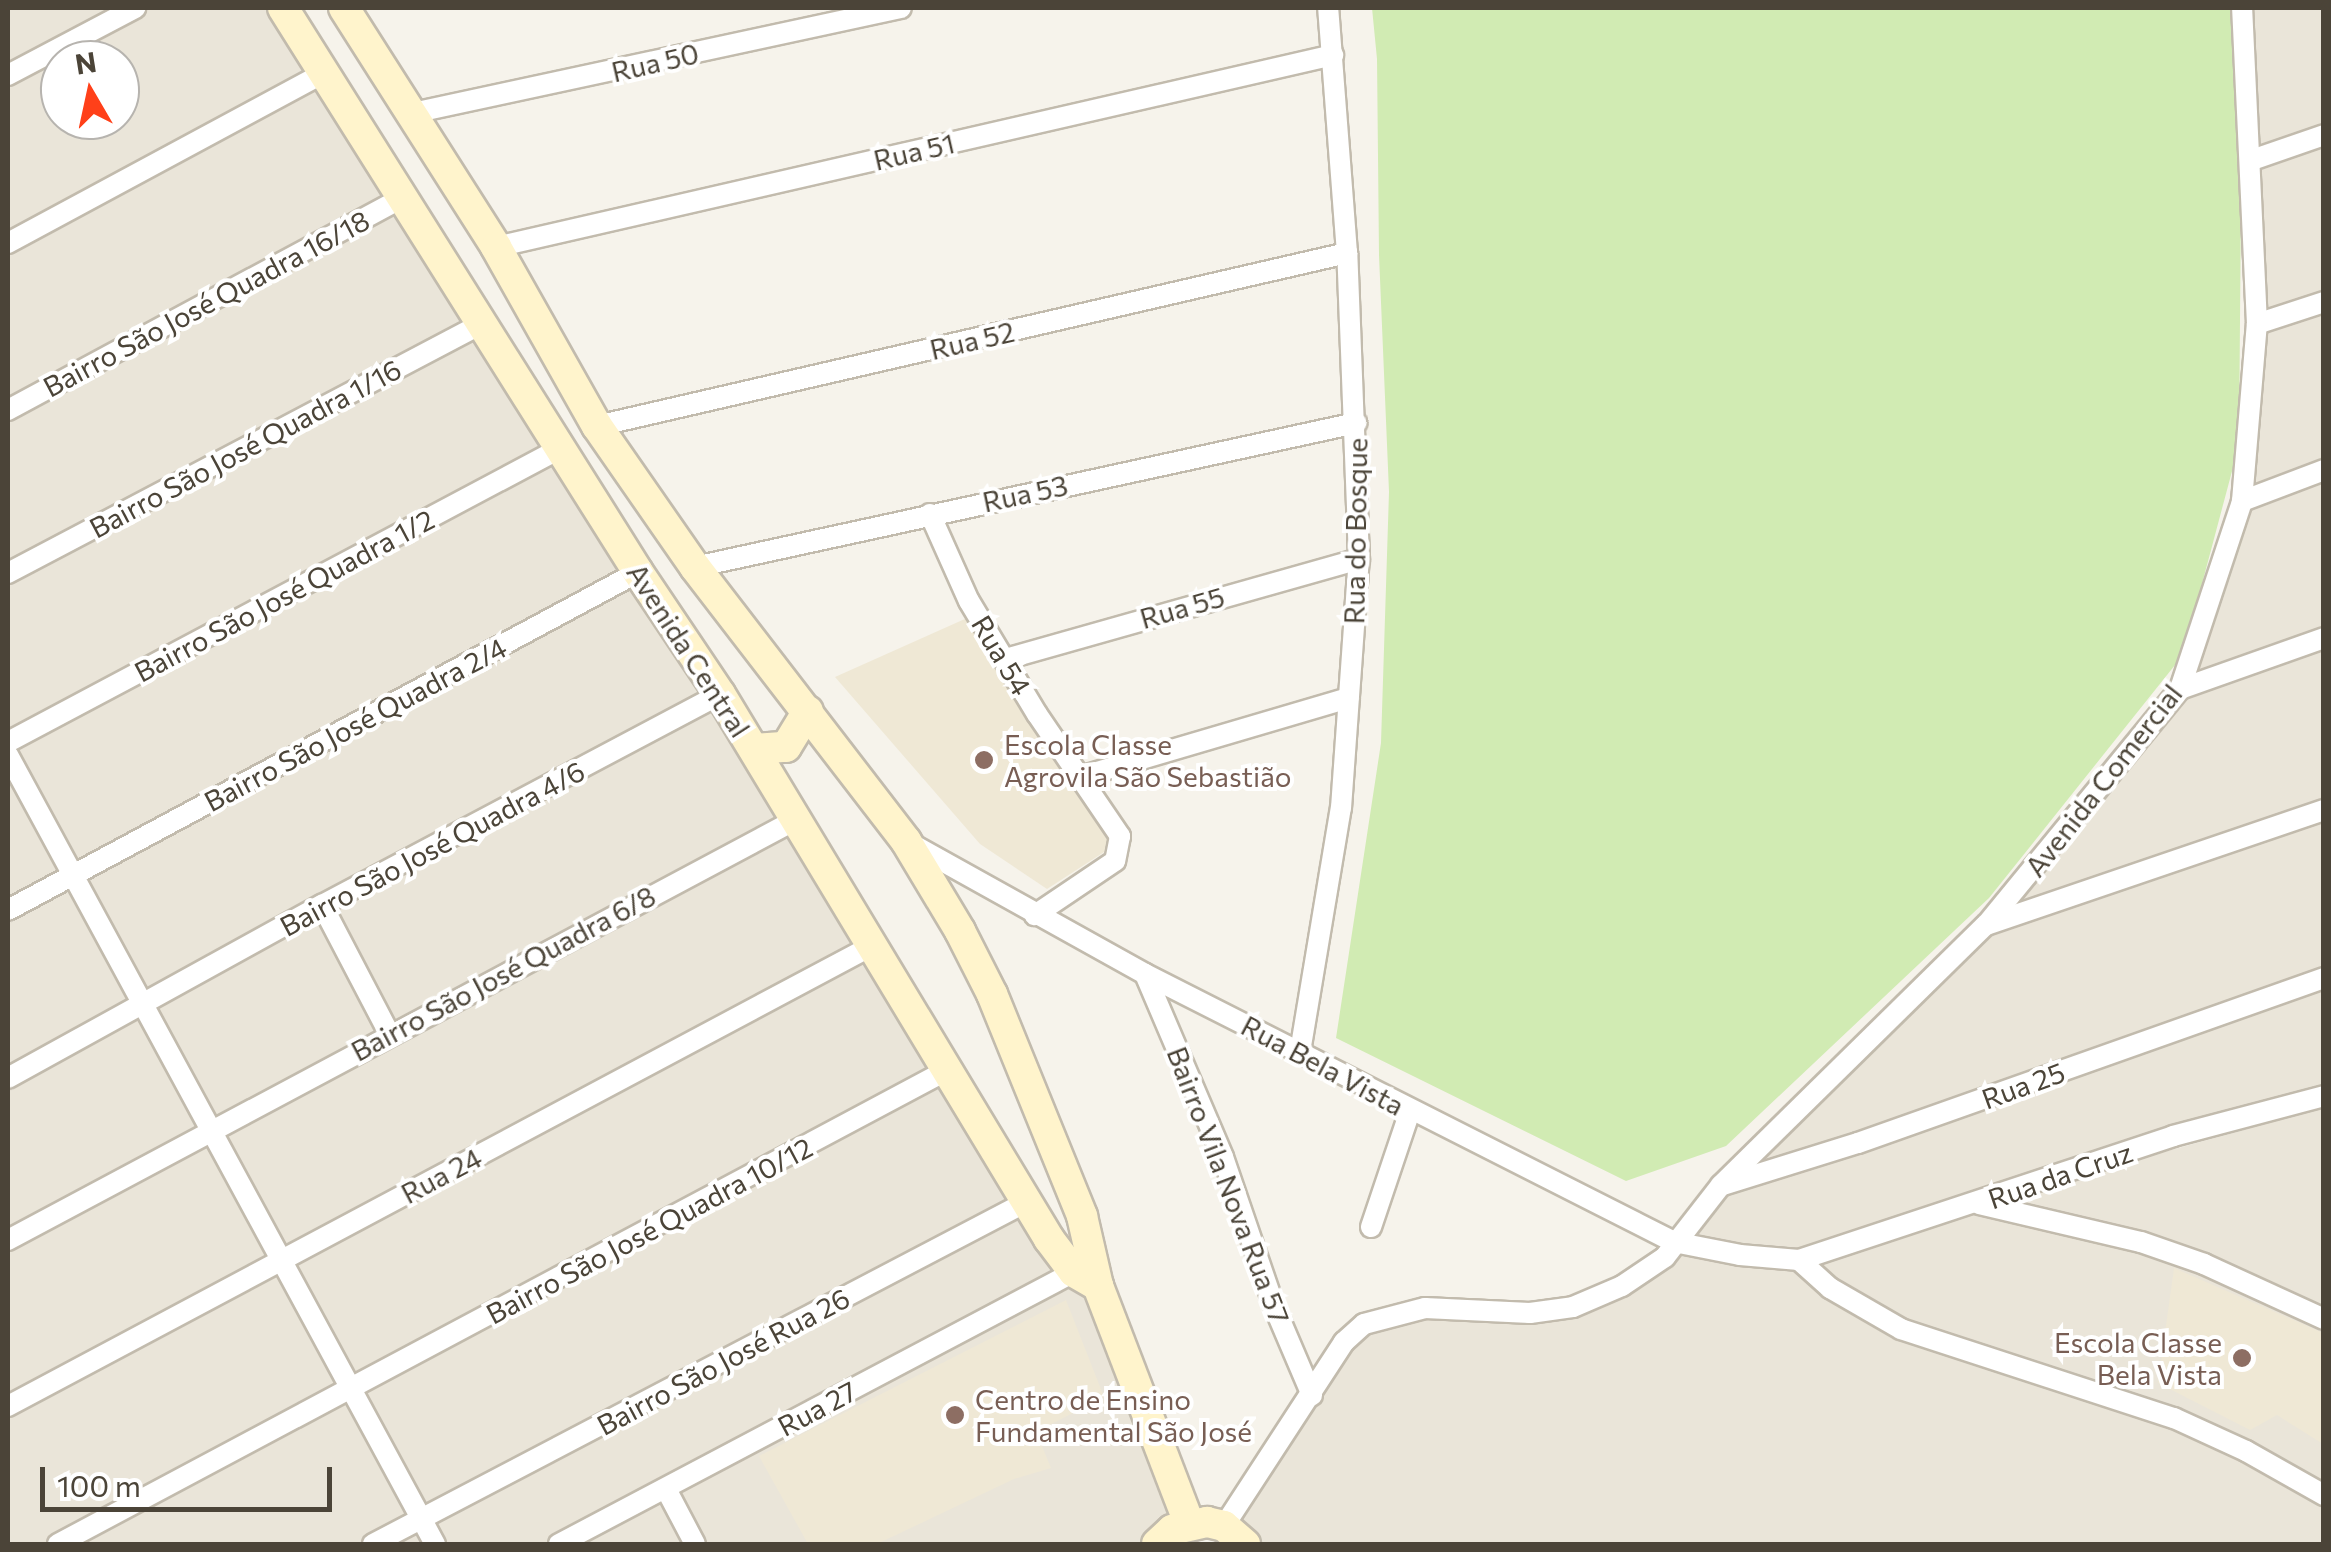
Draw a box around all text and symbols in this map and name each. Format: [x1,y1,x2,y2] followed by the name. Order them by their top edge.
[608,36,702,88] street label: Rua 50
[40,40,140,140] north arrow
[73,44,99,81] text: N
[870,125,958,177] street label: Rua 51
[37,203,375,403] street label: Bairro São José Quadra 16/18
[926,314,1018,366] street label: Rua 52
[83,351,407,545] street label: Bairro São José Quadra 1/16
[1337,437,1373,625] street label: Rua do Bosque
[979,468,1071,518] street label: Rua 53
[128,502,440,688] street label: Bairro São José Quadra 1/2
[620,557,758,743] street label: Avenida Central
[1136,579,1228,635] street label: Rua 55
[965,609,1039,701] street label: Rua 54
[198,630,512,818] street label: Bairro São José Quadra 2/4
[2017,677,2189,883] street label: Avenida Comercial
[1004,727,1291,793] place label: Escola Classe Agrovila São Sebastião
[973,749,995,771] marker: Escola Classe Agrovila São Sebastião
[274,753,590,943] street label: Bairro São José Quadra 4/6
[345,878,661,1068] street label: Bairro São José Quadra 6/8
[1236,1008,1410,1122] street label: Rua Bela Vista
[1161,1042,1297,1328] street label: Bairro Vila Nova Rua 57
[1977,1055,2069,1115] street label: Rua 25
[480,1130,818,1330] street label: Bairro São José Quadra 10/12
[1983,1135,2137,1215] street label: Rua da Cruz
[395,1140,487,1210] street label: Rua 24
[591,1280,855,1442] street label: Bairro São José Rua 26
[2054,1325,2222,1391] place label: Escola Classe Bela Vista
[2231,1347,2253,1369] marker: Escola Classe Bela Vista
[772,1373,862,1443] street label: Rua 27
[975,1382,1252,1448] place label: Centro de Ensino Fundamental São José
[944,1404,966,1426] marker: Centro de Ensino Fundamental São José
[45,1447,338,1509] scale bar
[57,1466,141,1503] text: 100 m

